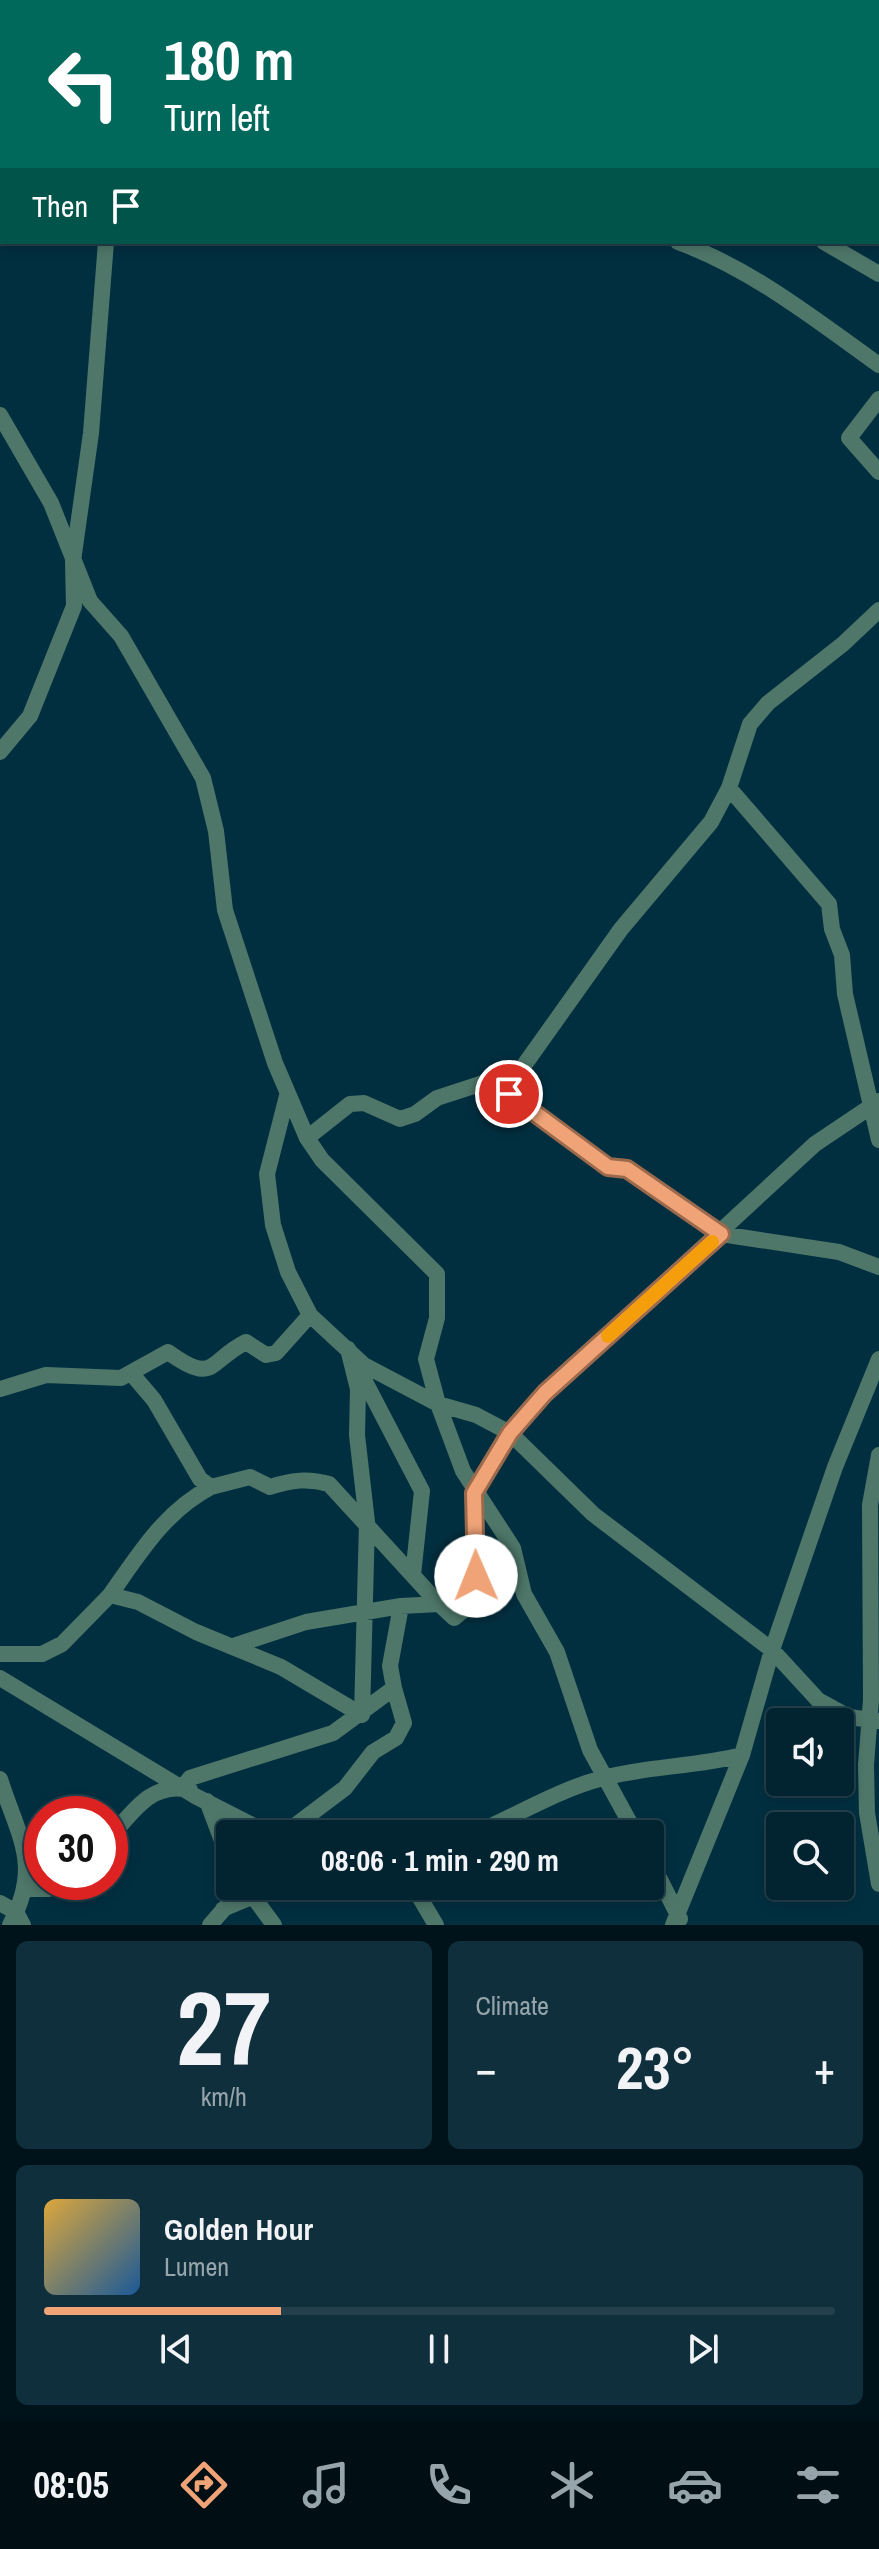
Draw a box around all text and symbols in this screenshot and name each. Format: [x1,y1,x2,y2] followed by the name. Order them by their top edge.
[164,22,294,97] text: 180 m
[32,32,136,136] icon: left
[164,94,270,142] text: Turn left
[104,184,148,228] icon: arrive
[32,186,88,226] text: Then
[475,1060,543,1128] pin
[487,1072,531,1116] icon: arrive
[434,1534,518,1618] position arrow
[766,1708,854,1900] map controls
[766,1708,854,1796] button: sound
[24,1796,128,1900] speed limit sign: 30
[766,1812,854,1900] button: search
[321,1840,559,1880] text: 08:06 · 1 min · 290 m
[176,1957,271,2097] text: 27
[476,1988,549,2023] text: Climate
[616,2027,695,2108] text: 23°
[476,2038,497,2098] text: −
[814,2038,835,2098] text: +
[201,2079,247,2114] text: km/h
[164,2209,313,2249] text: Golden Hour
[164,2249,229,2284] text: Lumen
[154,2327,198,2371] icon: previous
[417,2327,461,2371] icon: pause
[681,2327,725,2371] icon: next
[176,2457,232,2513] icon: directions
[298,2457,354,2513] icon: music
[421,2457,477,2513] icon: phone
[544,2457,600,2513] icon: climate
[667,2457,723,2513] icon: car
[790,2457,846,2513] icon: filters
[33,2461,109,2509] text: 08:05

